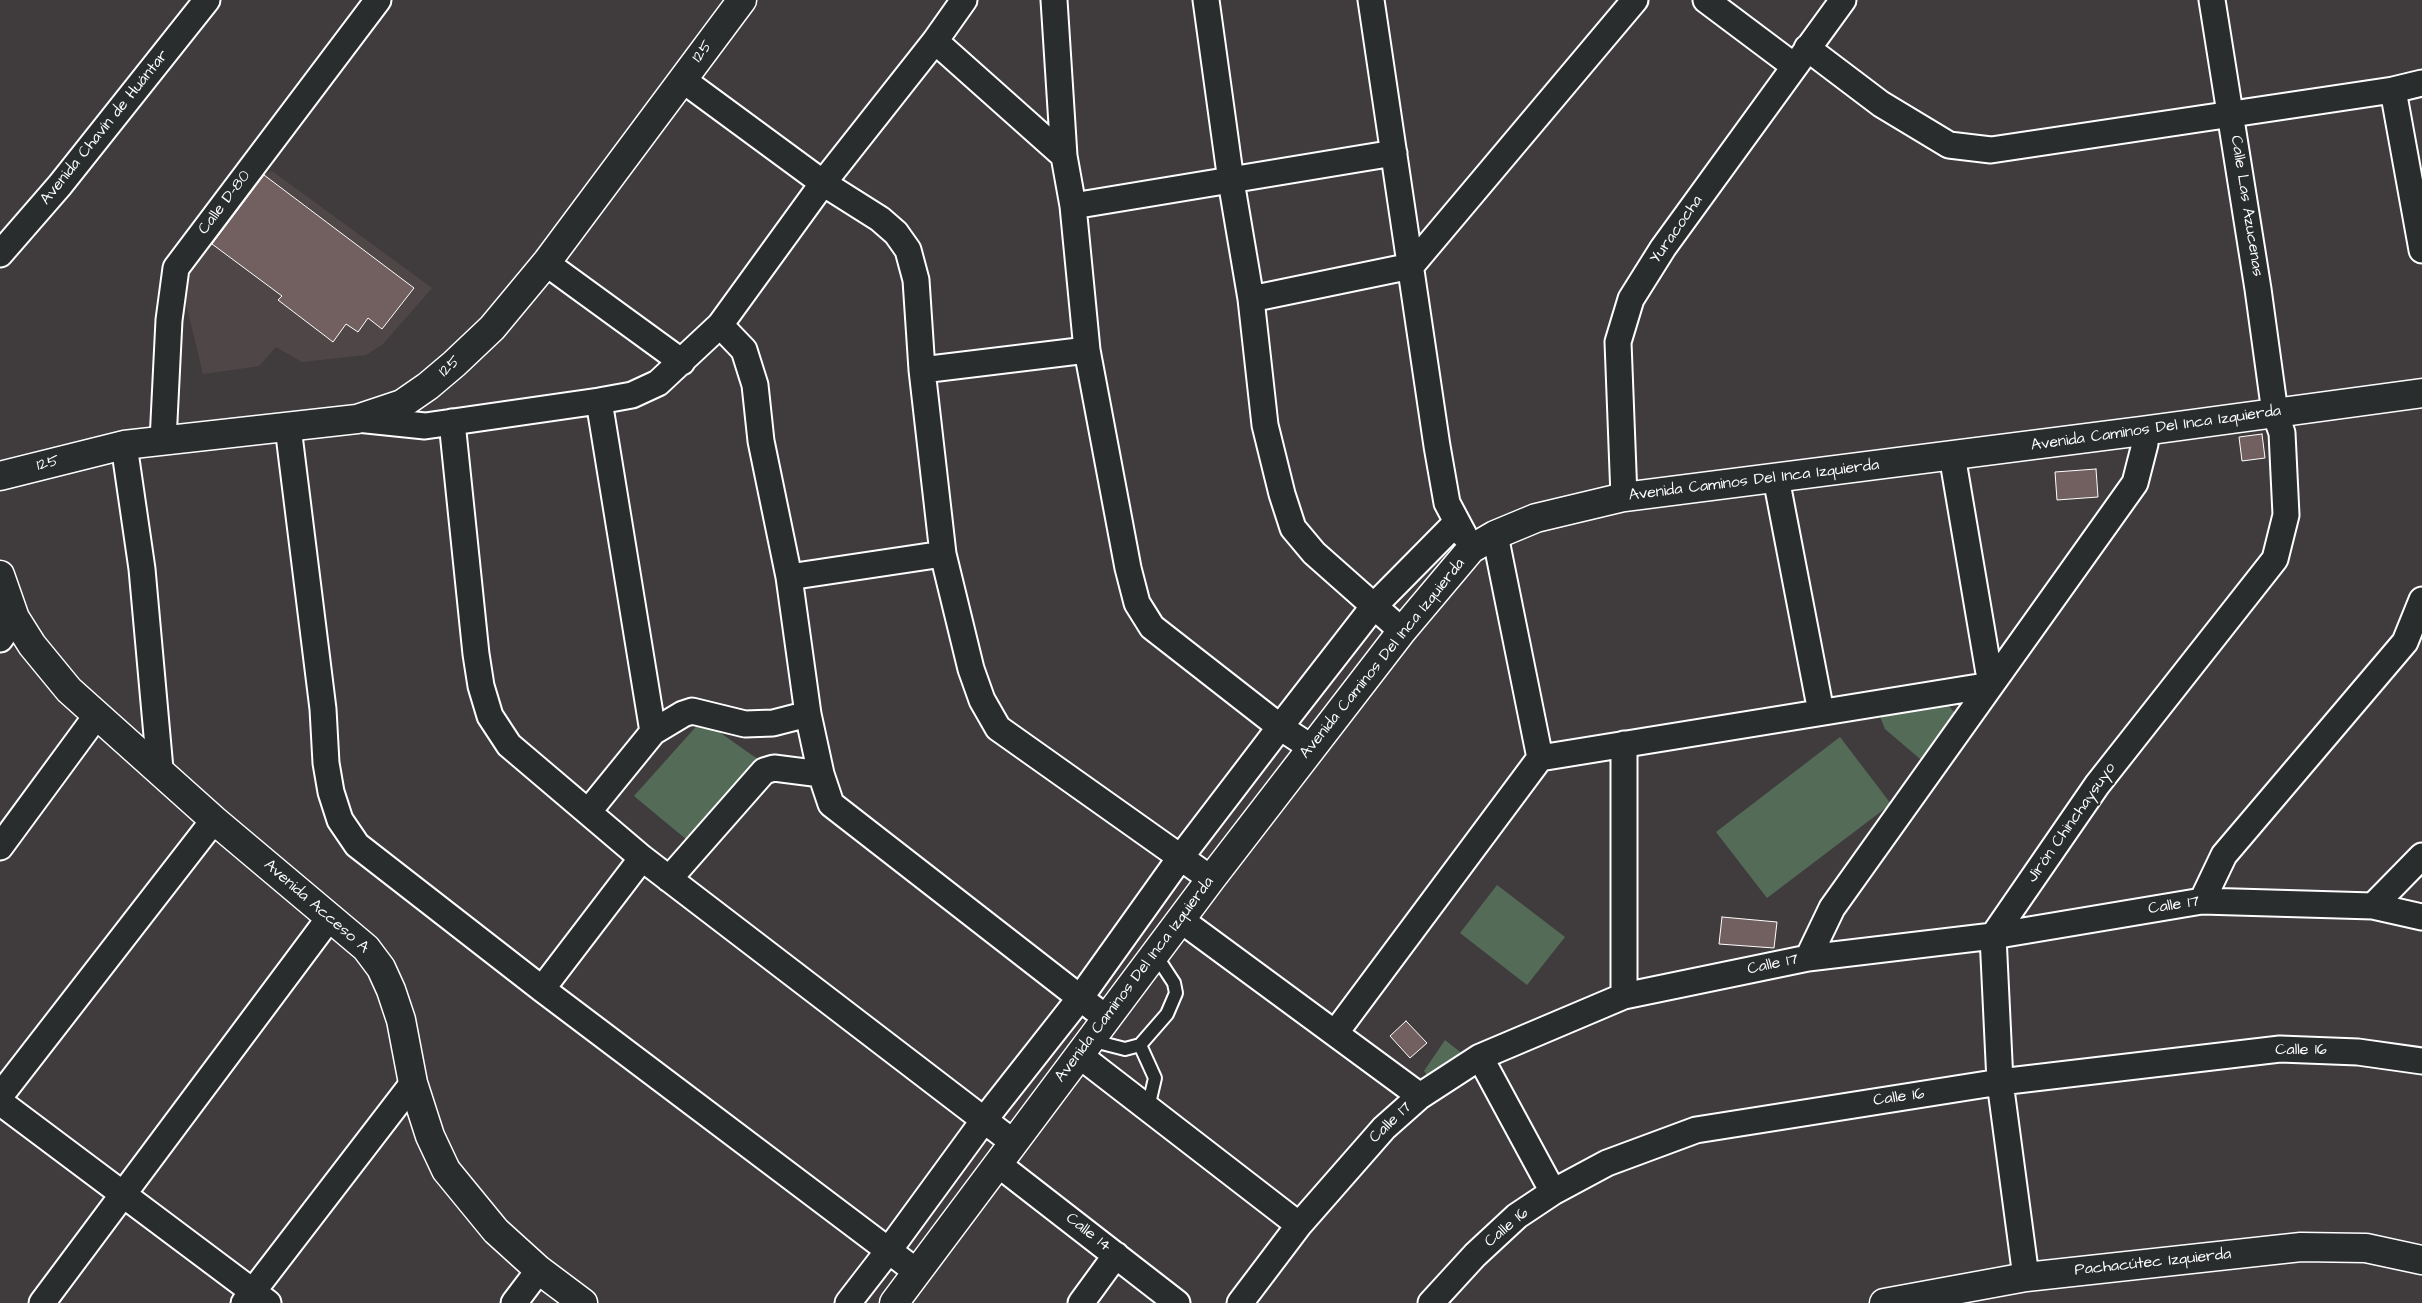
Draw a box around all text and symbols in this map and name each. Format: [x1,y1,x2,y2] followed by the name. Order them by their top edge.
[689,37,717,67] street label: 125
[37,47,173,209] street label: Avenida Chavín de Huántar
[2225,134,2267,278] street label: Calle Las Azucenas
[195,167,255,239] street label: Calle D-80
[1646,192,1708,268] street label: Yuracocha
[435,352,465,382] street label: 125
[2030,402,2282,456] street label: Avenida Caminos Del Inca Izquierda
[35,452,61,476] street label: 125
[1628,456,1880,506] street label: Avenida Caminos Del Inca Izquierda
[1296,555,1470,763] street label: Avenida Caminos Del Inca Izquierda
[2023,759,2121,887] street label: Jirón Chinchaysuyo
[259,856,373,958] street label: Avenida Acceso A
[1051,874,1219,1086] street label: Avenida Caminos Del Inca Izquierda
[2147,892,2201,920] street label: Calle 17
[1746,950,1800,980] street label: Calle 17
[2275,1041,2327,1061] street label: Calle 16
[1872,1085,1926,1111] street label: Calle 16
[1366,1098,1416,1148] street label: Calle 17
[1481,1204,1533,1252] street label: Calle 16
[1061,1209,1115,1257] street label: Calle 14
[2074,1245,2232,1281] street label: Pachacútec Izquierda

